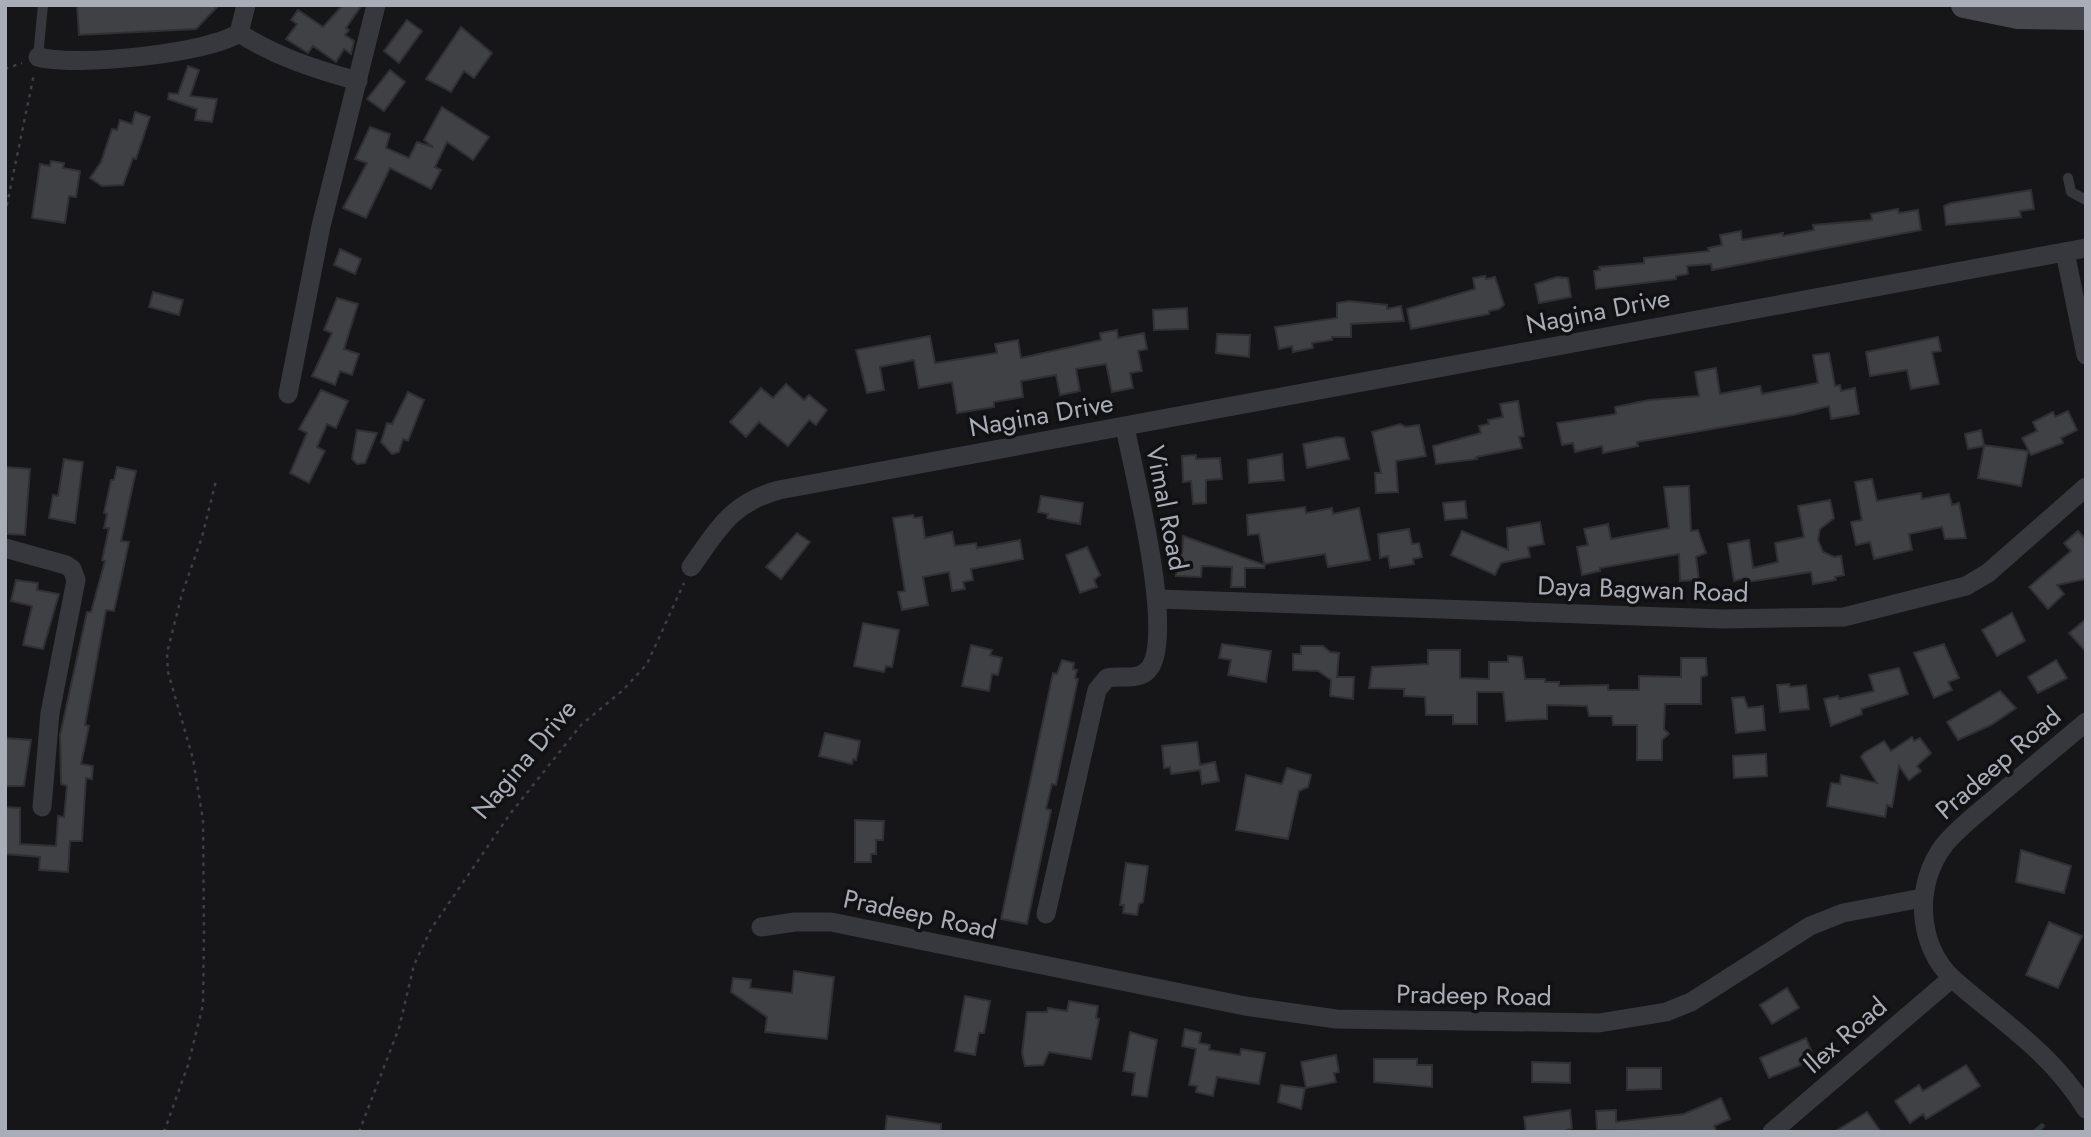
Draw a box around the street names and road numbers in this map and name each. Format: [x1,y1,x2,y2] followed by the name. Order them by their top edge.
[1523,278,1673,344] street label: Nagina Drive
[966,384,1116,446] street label: Nagina Drive
[1136,442,1198,574] street label: Vimal Road
[1537,566,1749,612] street label: Daya Bagwan Road
[463,691,585,827] street label: Nagina Drive
[1927,698,2069,828] street label: Pradeep Road
[840,879,1000,949] street label: Pradeep Road
[1396,975,1552,1015] street label: Pradeep Road
[1795,988,1895,1082] street label: Ilex Road

